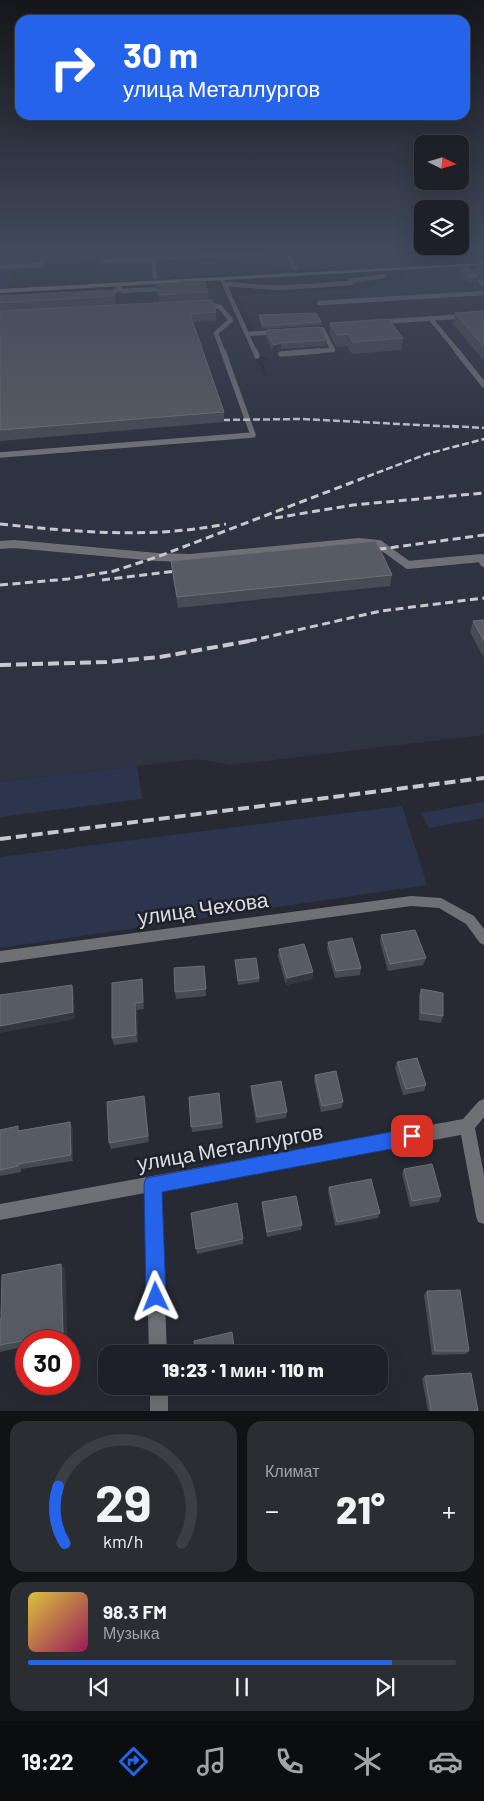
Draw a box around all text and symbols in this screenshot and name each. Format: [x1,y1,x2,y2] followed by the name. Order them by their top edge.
[123,33,198,75] text: 30 m
[40,35,105,100] icon: right
[123,75,320,101] text: улица Металлургов
[414,135,469,190] north arrow
[414,135,469,255] map controls
[414,200,469,255] button: layers
[136,886,270,929] street label: улица Чехова
[391,1115,433,1157] pin
[135,1118,325,1175] street label: улица Металлургов
[398,1122,426,1150] icon: arrive
[129,1270,181,1322] position arrow
[15,1330,80,1395] speed limit sign: 30
[162,1358,324,1381] text: 19:23 · 1 мин · 110 m
[265,1461,319,1480] text: Климат
[95,1470,152,1532] text: 29
[336,1486,385,1532] text: 21°
[265,1493,279,1527] text: −
[442,1493,456,1527] text: +
[103,1530,144,1552] text: km/h
[103,1600,167,1623] text: 98.3 FM
[103,1623,160,1642] text: Музыка
[85,1673,113,1701] icon: previous
[228,1673,256,1701] icon: pause
[371,1673,399,1701] icon: next
[116,1744,151,1779] icon: directions
[194,1744,229,1779] icon: music
[272,1744,307,1779] icon: phone
[350,1744,385,1779] icon: climate
[428,1744,463,1779] icon: car
[21,1748,74,1774] text: 19:22

